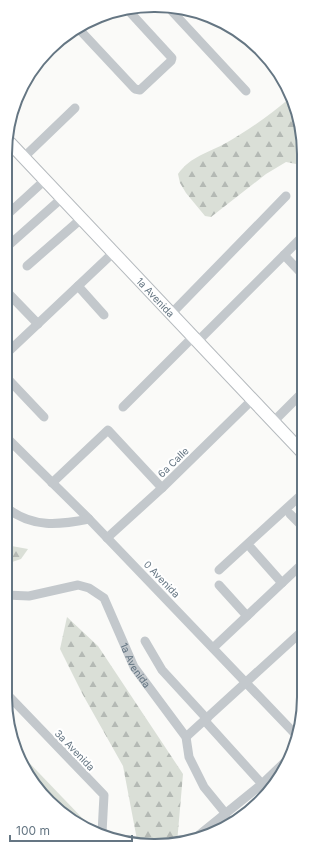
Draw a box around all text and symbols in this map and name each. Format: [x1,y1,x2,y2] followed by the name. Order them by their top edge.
[134,275,177,319] street label: 1a Avenida
[155,444,191,480] street label: 6a Calle
[141,558,183,600] street label: 0 Avenida
[118,641,153,690] street label: 1a Avenida
[53,727,97,773] street label: 3a Avenida
[10,817,132,843] scale bar
[16,823,50,838] text: 100 m

